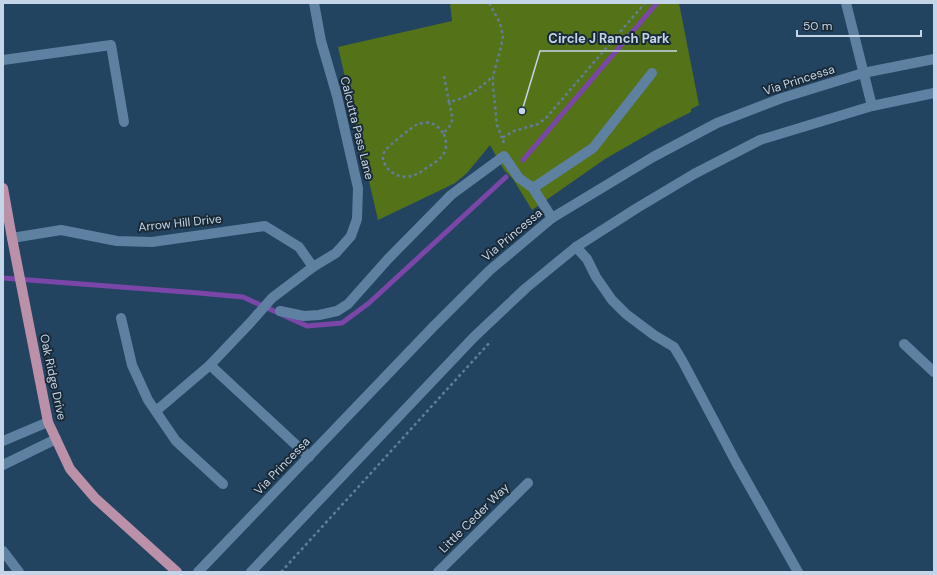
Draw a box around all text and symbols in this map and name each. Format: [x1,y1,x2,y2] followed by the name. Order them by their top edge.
[797,12,921,38] scale bar
[803,18,832,34] text: 50 m
[540,26,677,51] callout: Circle J Ranch Park
[548,30,670,47] text: Circle J Ranch Park
[761,61,837,99] street label: Via Princessa
[336,75,378,181] street label: Calcutta Pass Lane
[478,205,546,265] street label: Via Princessa
[137,211,223,235] street label: Arrow Hill Drive
[36,333,70,422] street label: Oak Ridge Drive
[251,434,313,498] street label: Via Princessa
[436,479,513,556] street label: Little Ceder Way

